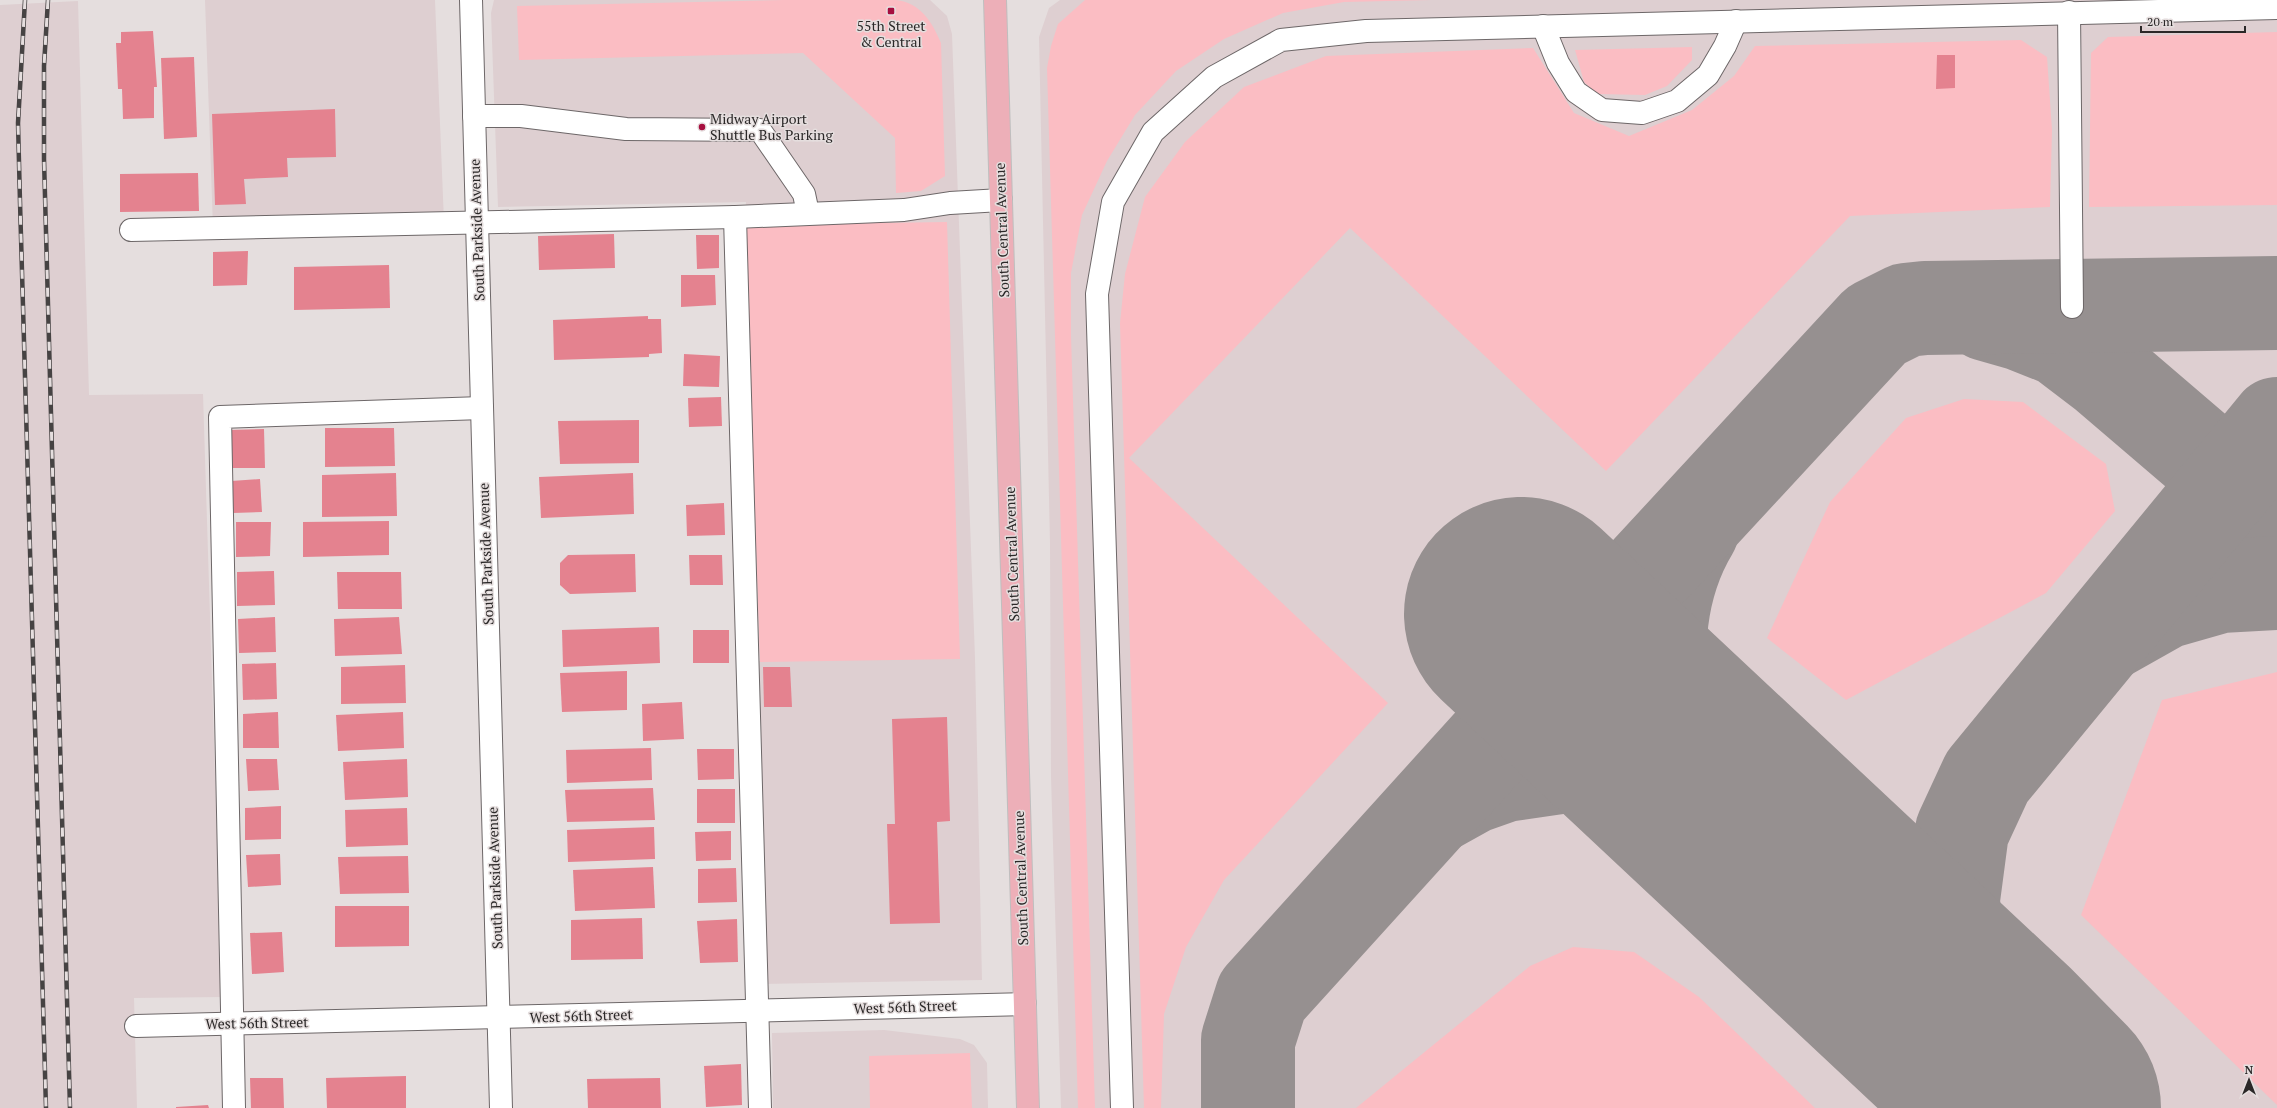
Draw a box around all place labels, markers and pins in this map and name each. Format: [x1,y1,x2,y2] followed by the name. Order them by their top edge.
[886,6,896,16] marker: 55th Street & Central
[856,16,926,51] place label: 55th Street & Central
[710,109,833,144] place label: Midway Airport Shuttle Bus Parking
[697,122,707,132] marker: Midway Airport Shuttle Bus Parking

